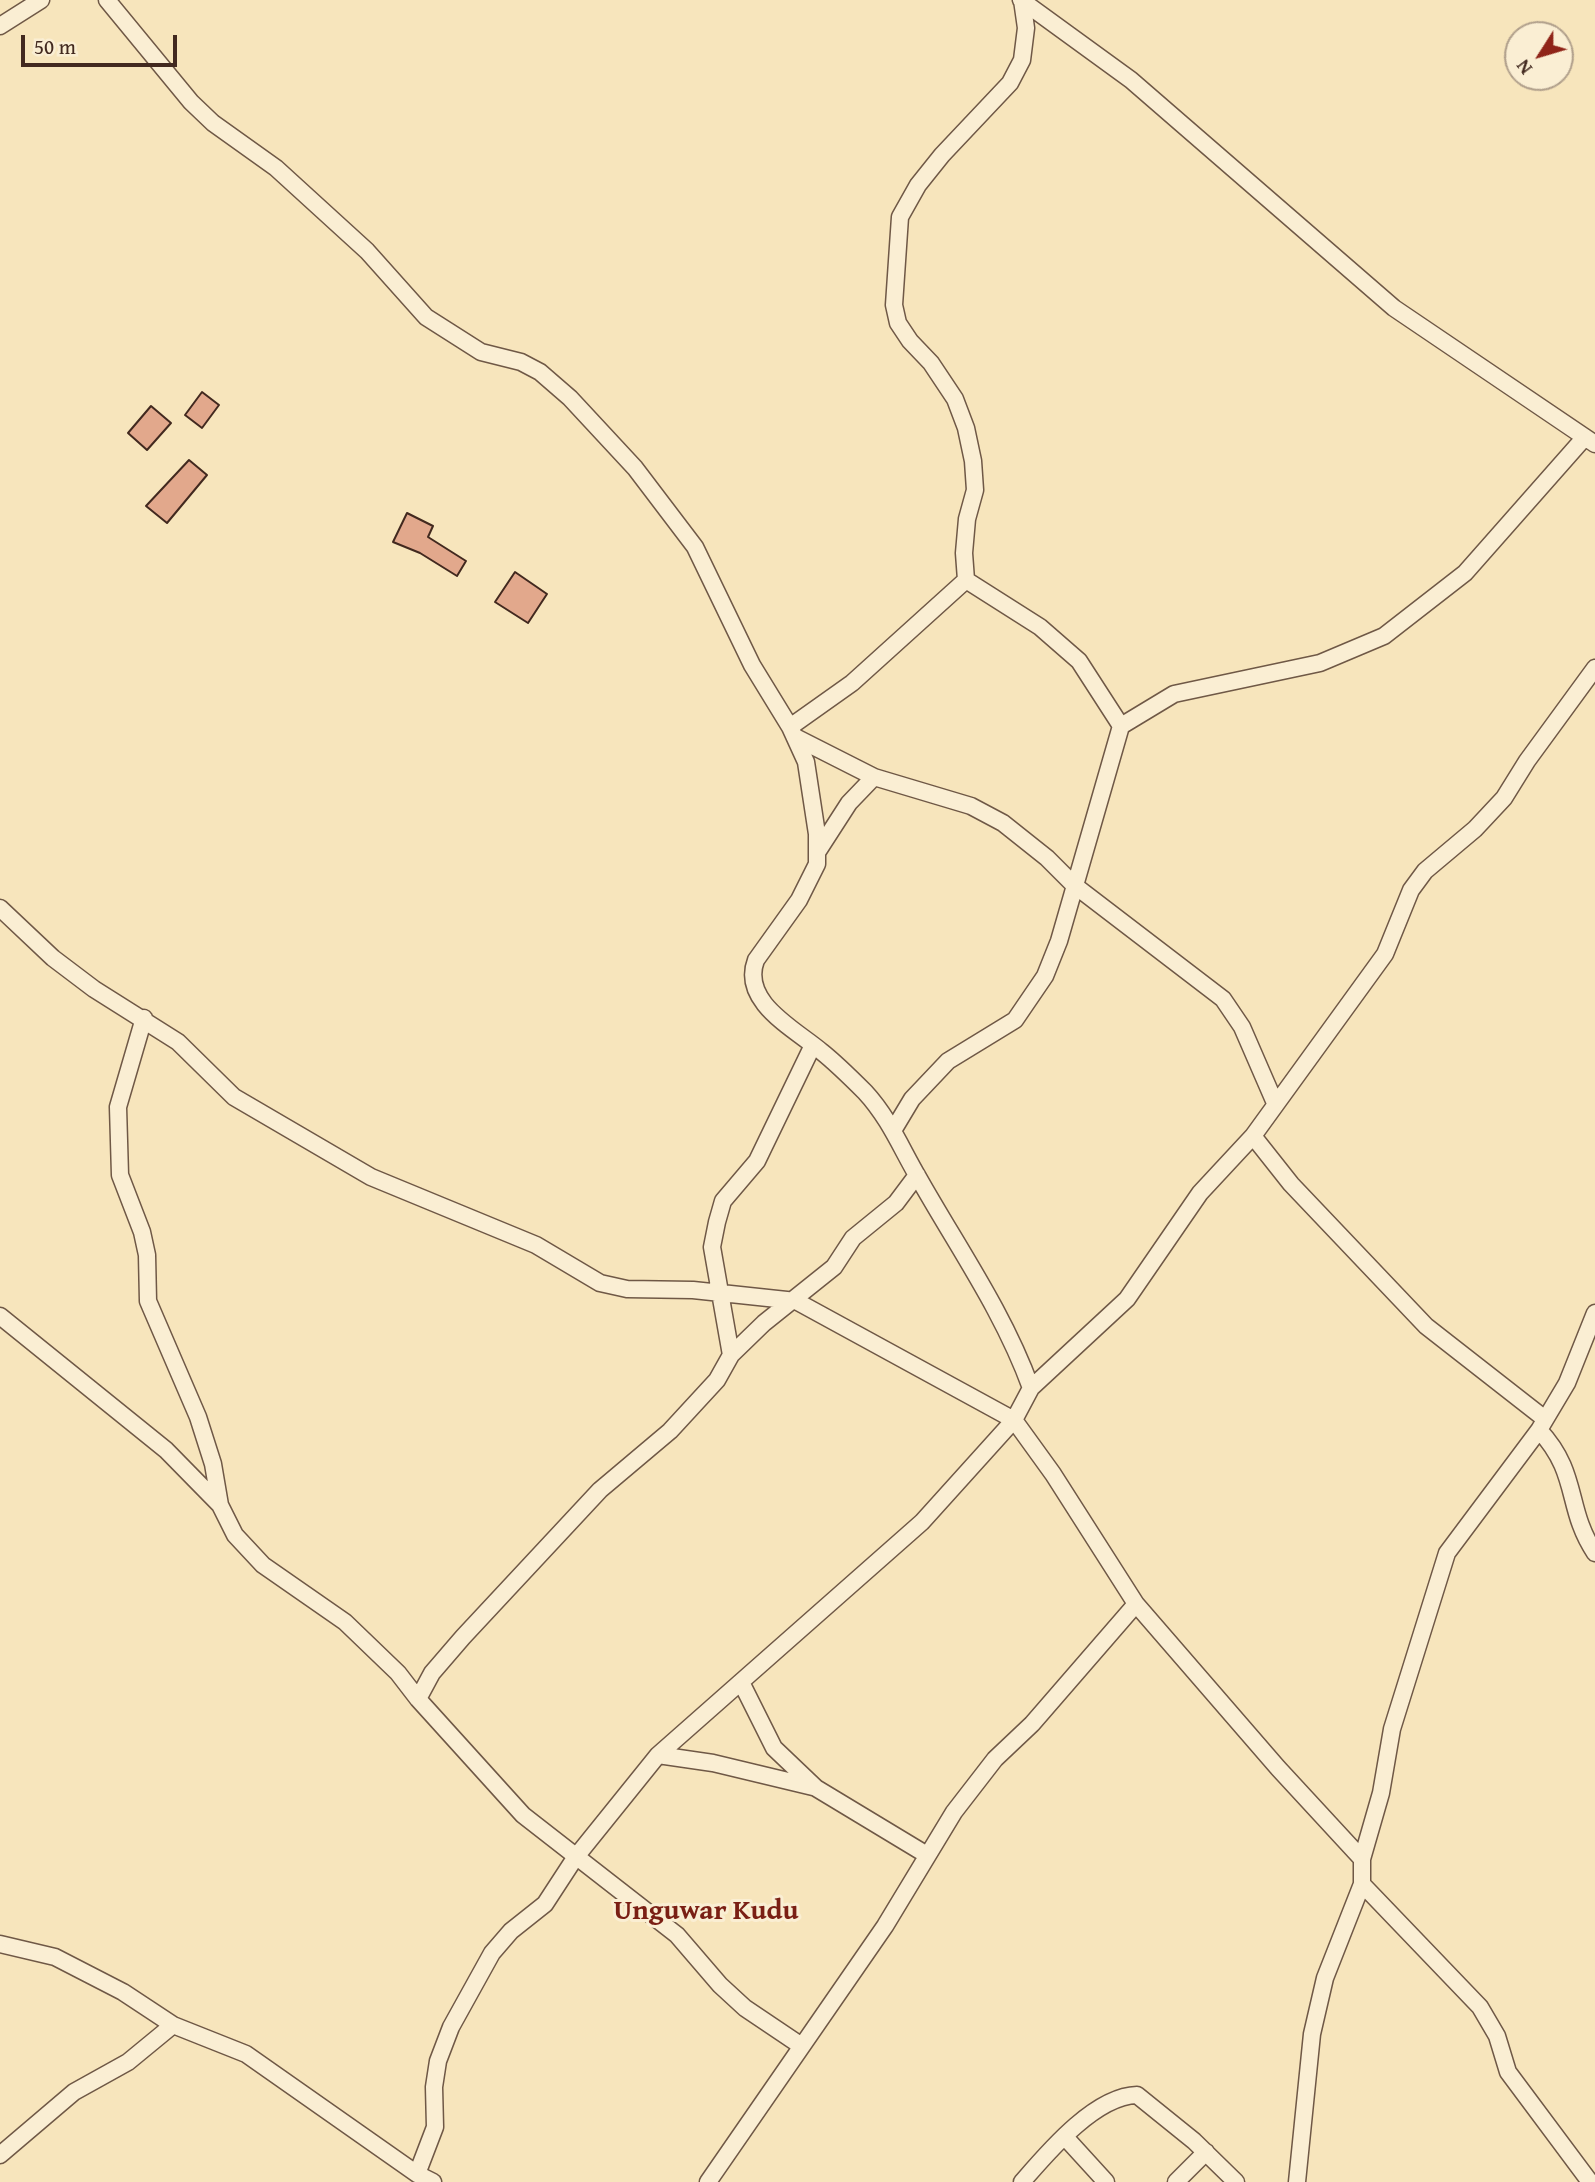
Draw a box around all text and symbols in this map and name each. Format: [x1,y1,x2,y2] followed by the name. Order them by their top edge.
[24,21,180,65] scale bar
[1504,21,1574,91] north arrow
[34,31,76,62] text: 50 m
[1509,54,1539,81] text: N
[613,1895,799,1929] district label: Unguwar Kudu

